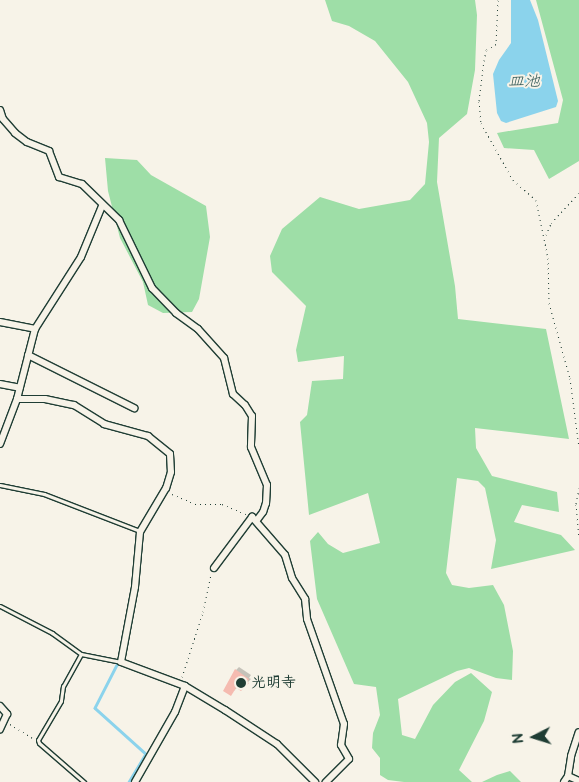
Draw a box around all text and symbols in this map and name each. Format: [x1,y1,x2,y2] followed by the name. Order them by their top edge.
[508,72,540,92] water label: 皿池
[251,674,296,692] place label: 光明寺
[235,677,247,689] marker: 光明寺
[509,712,559,762] north arrow
[510,732,527,744] text: N

